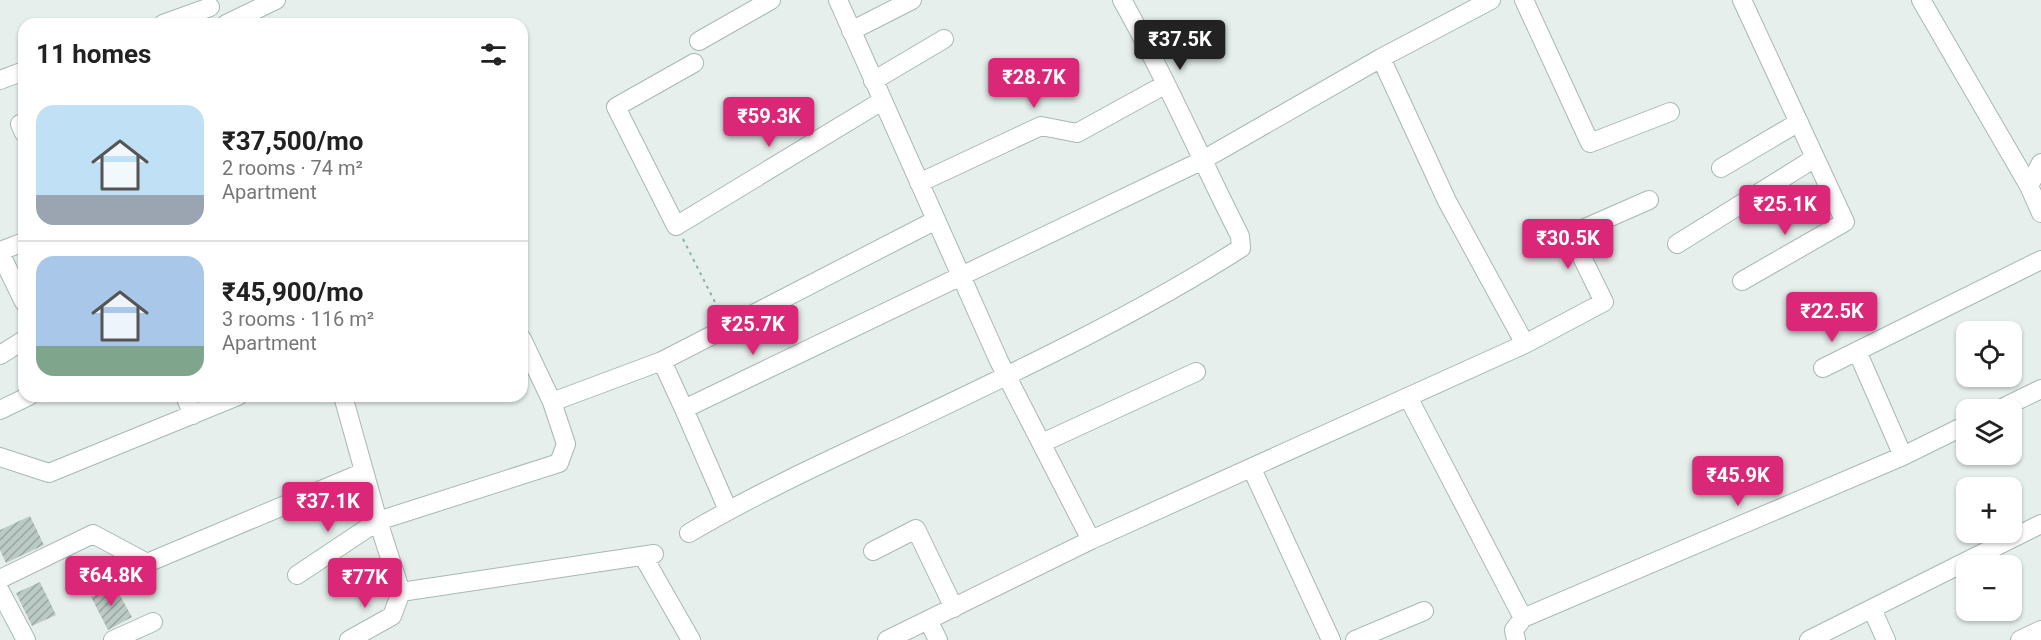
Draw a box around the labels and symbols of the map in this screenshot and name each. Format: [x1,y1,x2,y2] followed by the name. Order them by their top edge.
[1131,20,1229,71] pin: ₹37.5K
[985,58,1083,109] pin: ₹28.7K
[720,97,818,148] pin: ₹59.3K
[1736,185,1834,236] pin: ₹25.1K
[1519,219,1617,270] pin: ₹30.5K
[1783,292,1881,343] pin: ₹22.5K
[704,305,802,356] pin: ₹25.7K
[1689,456,1787,507] pin: ₹45.9K
[279,482,377,533] pin: ₹37.1K
[62,556,160,607] pin: ₹64.8K
[329,558,401,609] pin: ₹77K

